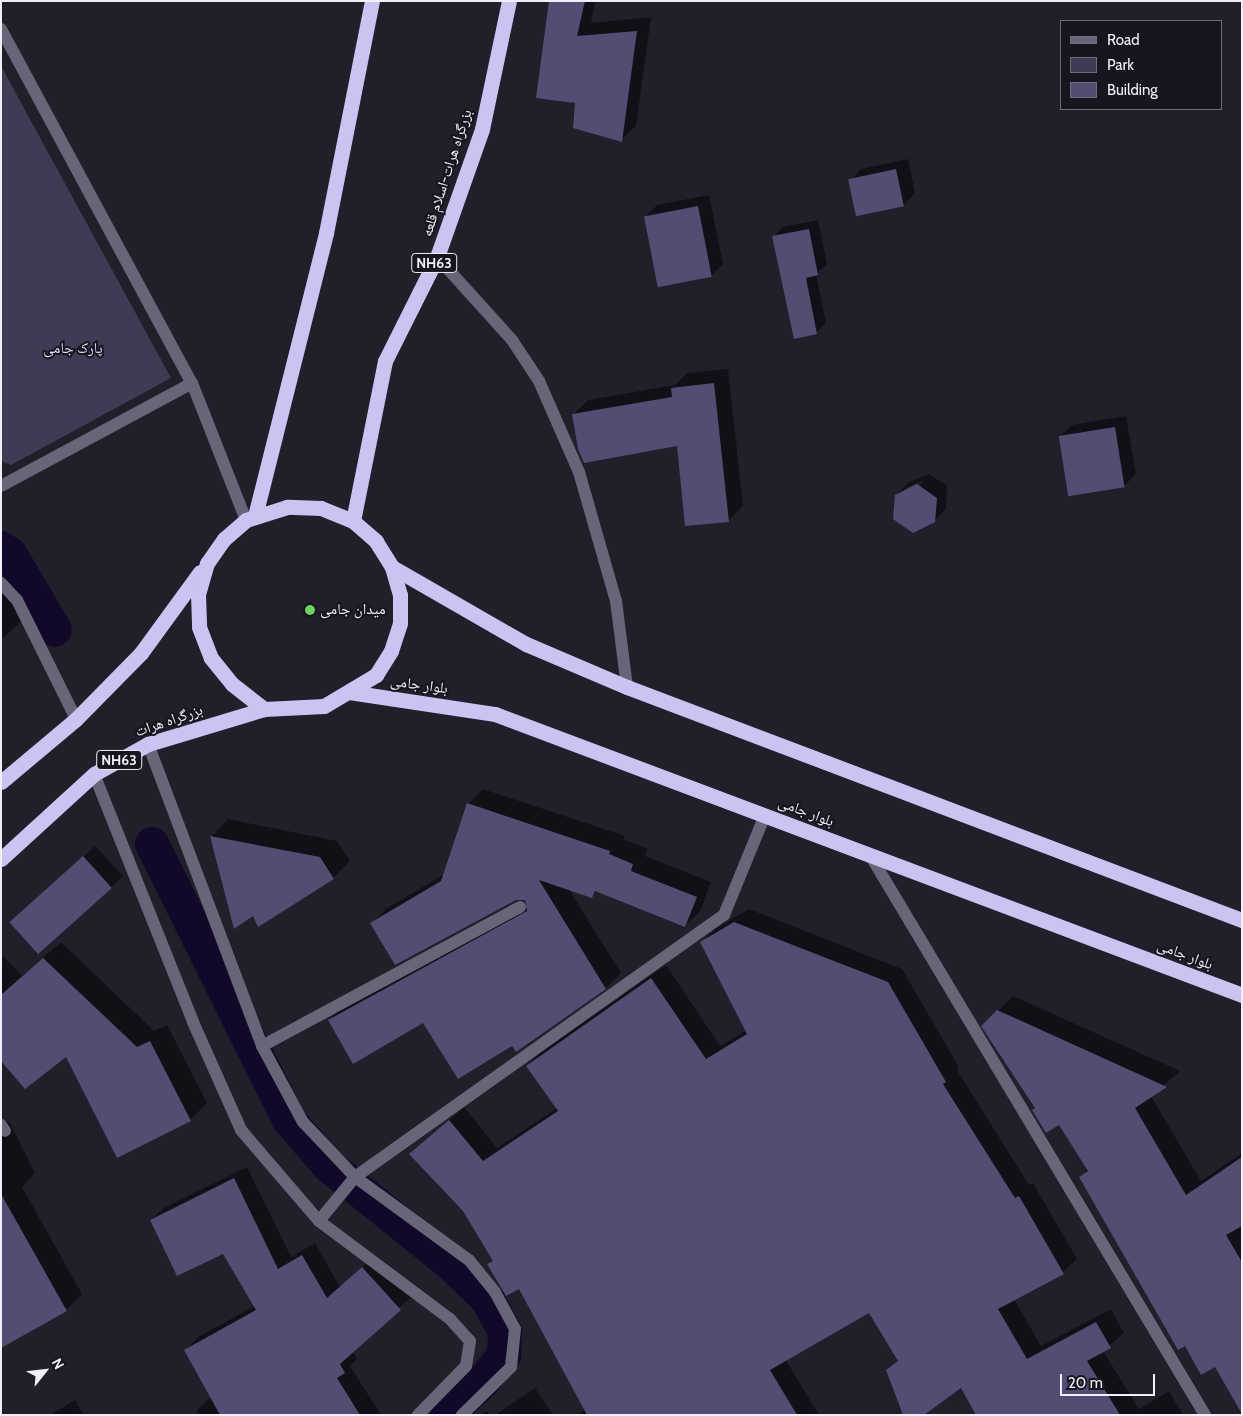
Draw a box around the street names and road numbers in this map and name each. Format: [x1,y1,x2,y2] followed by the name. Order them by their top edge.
[418,107,476,239] street label: بزرگراه هرات-اسلام قلعه
[410,252,458,274] road number: NH63
[389,672,449,698] street label: بلوار جامی
[133,701,205,741] street label: بزرگراه هرات
[95,748,143,772] road number: NH63
[776,793,836,831] street label: بلوار جامی
[1155,936,1215,974] street label: بلوار جامی

